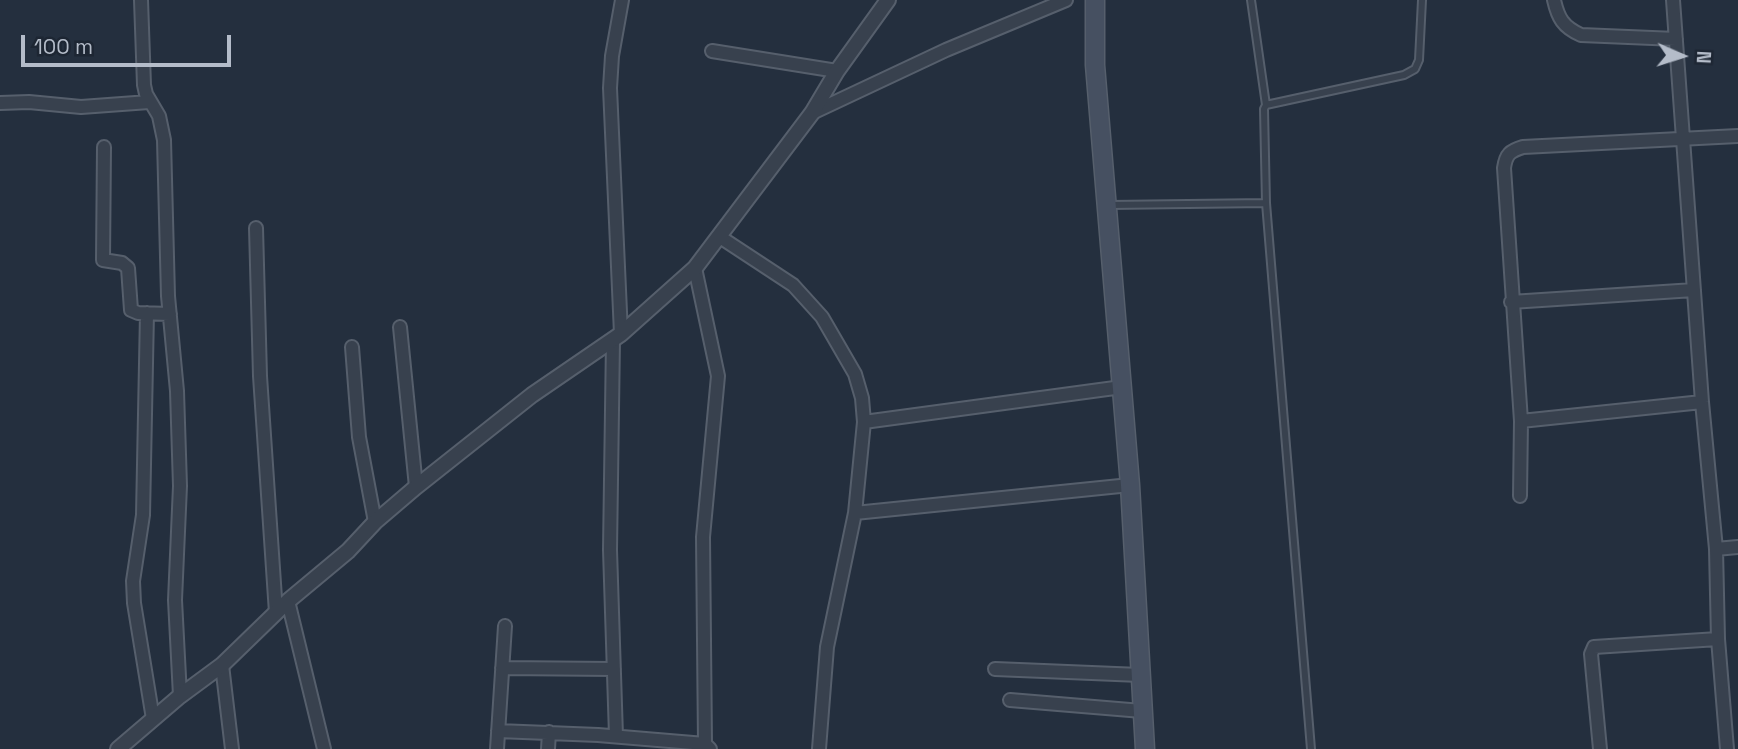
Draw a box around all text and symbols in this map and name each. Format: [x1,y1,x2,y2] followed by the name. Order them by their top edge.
[24,21,234,65] scale bar
[1647,21,1717,91] north arrow
[34,33,93,60] text: 100 m
[1691,50,1716,64] text: N

